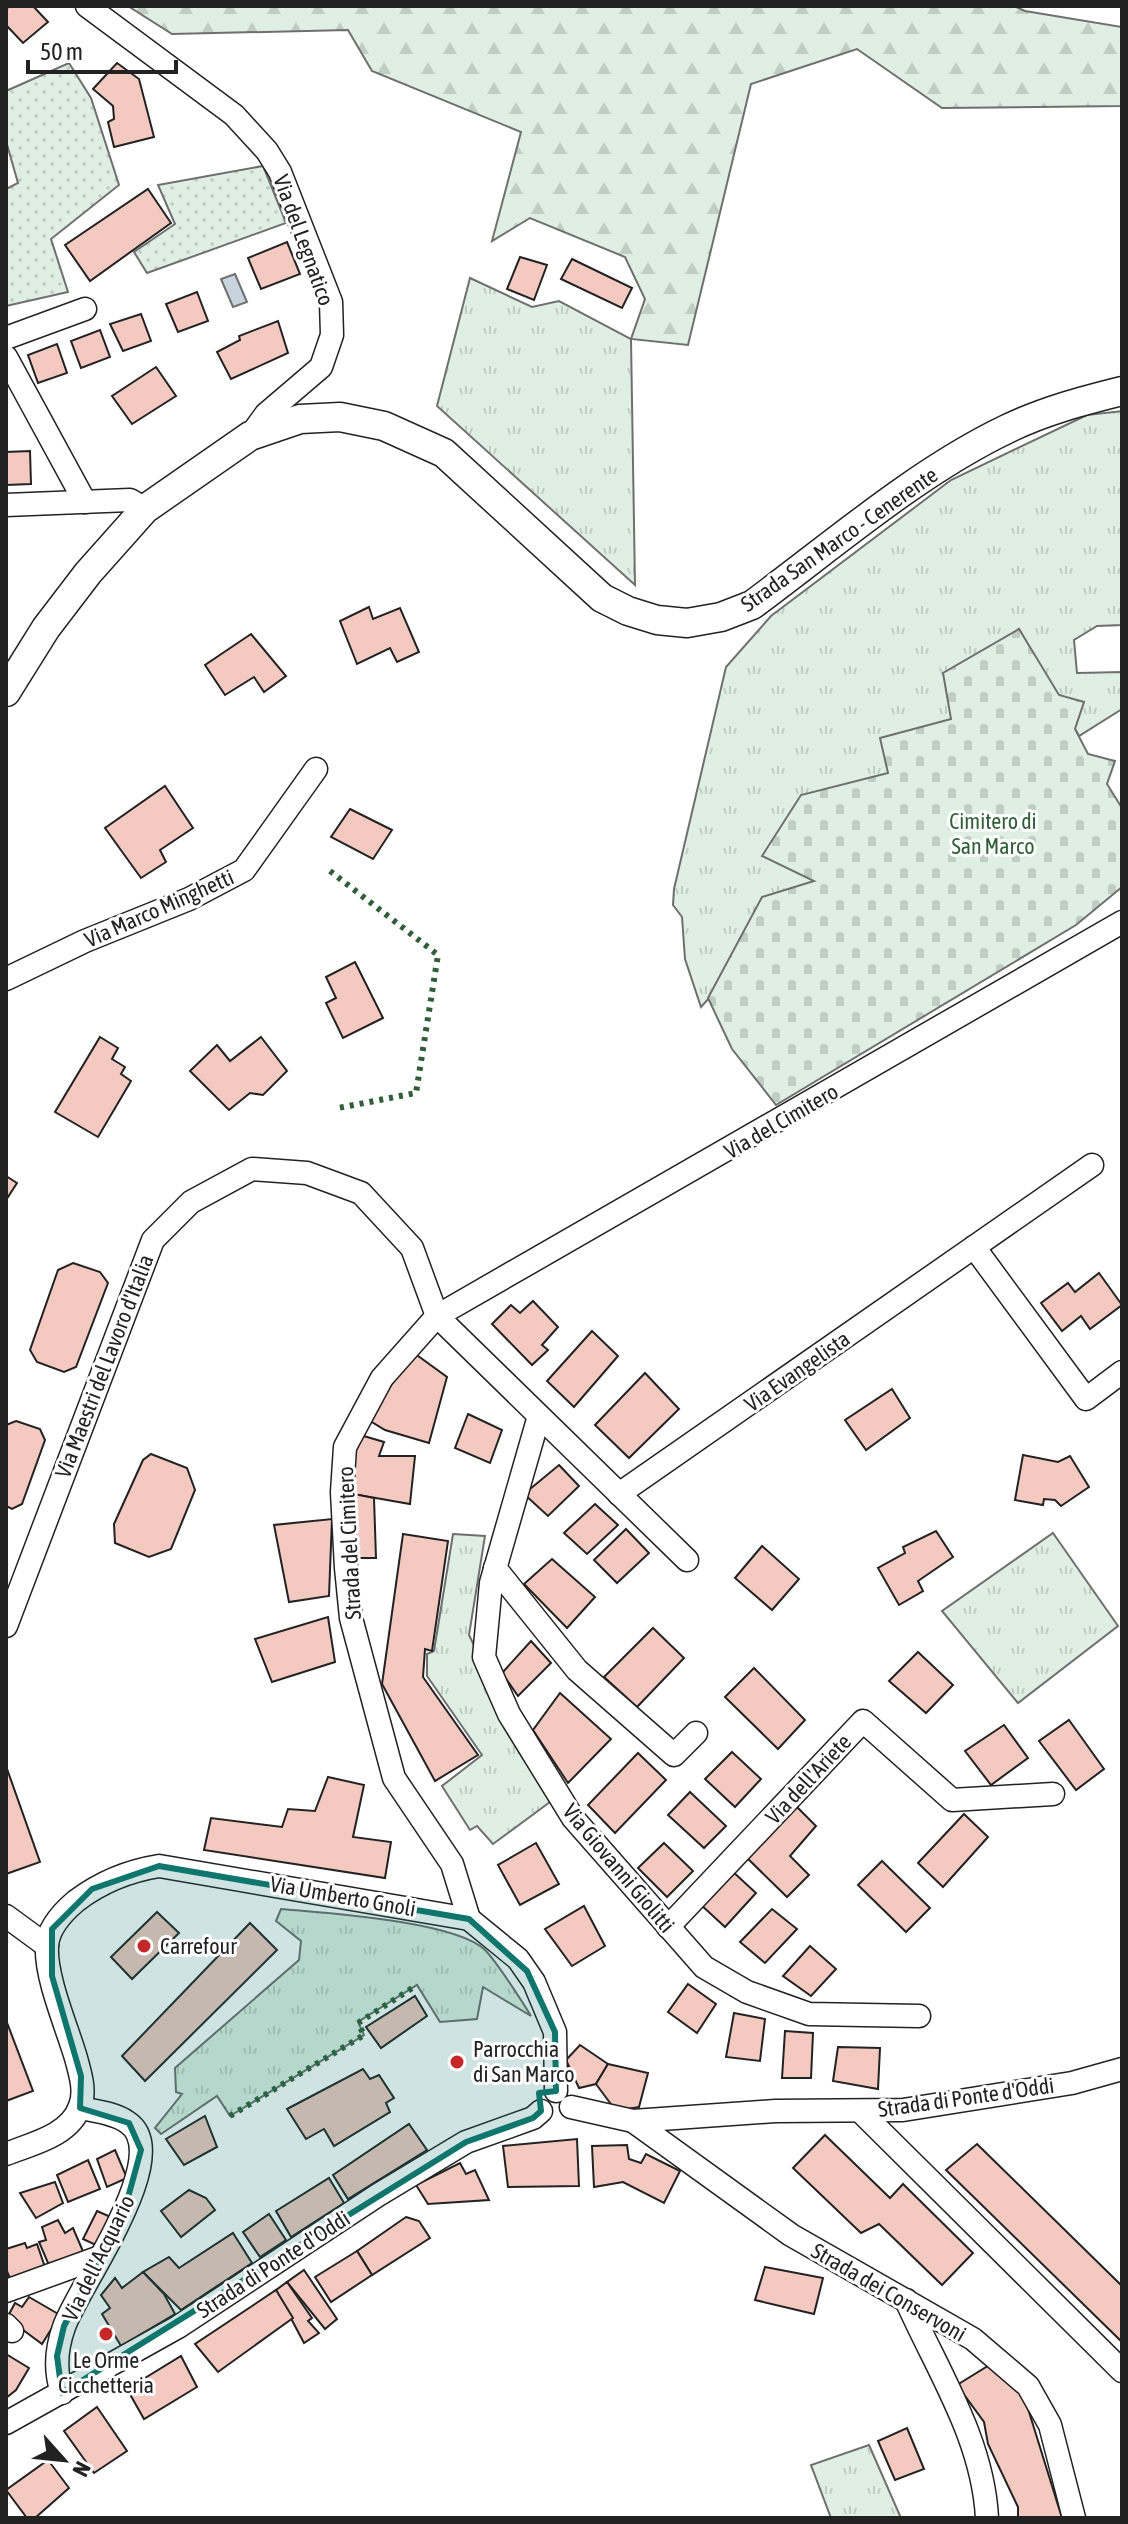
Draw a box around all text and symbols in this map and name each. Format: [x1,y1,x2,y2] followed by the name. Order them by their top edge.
[28,24,176,74] scale bar
[40,38,83,65] text: 50 m
[268,171,340,309] street label: Via del Legnatico
[736,461,942,617] street label: Strada San Marco - Cenerente
[949,808,1037,859] park label: Cimitero di San Marco
[80,864,238,952] street label: Via Marco Minghetti
[719,1078,843,1164] street label: Via del Cimitero
[49,1251,159,1481] street label: Via Maestri del Lavoro d'Italia
[739,1325,855,1417] street label: Via Evangelista
[332,1466,366,1620] street label: Strada del Cimitero
[760,1729,856,1829] street label: Via dell'Ariete
[558,1798,680,1938] street label: Via Giovanni Giolitti
[268,1870,418,1922] street label: Via Umberto Gnoli
[160,1933,237,1959] place label: Carrefour
[135,1937,153,1955] marker: Carrefour
[473,2036,575,2087] place label: Parrocchia di San Marco
[448,2053,466,2071] marker: Parrocchia di San Marco
[876,2072,1056,2122] street label: Strada di Ponte d'Oddi
[56,2191,140,2325] street label: Via dell'Acquario
[191,2205,355,2323] street label: Strada di Ponte d'Oddi
[807,2237,971,2347] street label: Strada dei Conservoni
[97,2325,115,2343] marker: Le Orme Cicchetteria
[58,2347,154,2398] place label: Le Orme Cicchetteria
[24,2420,104,2500] north arrow
[67,2457,96,2481] text: N

